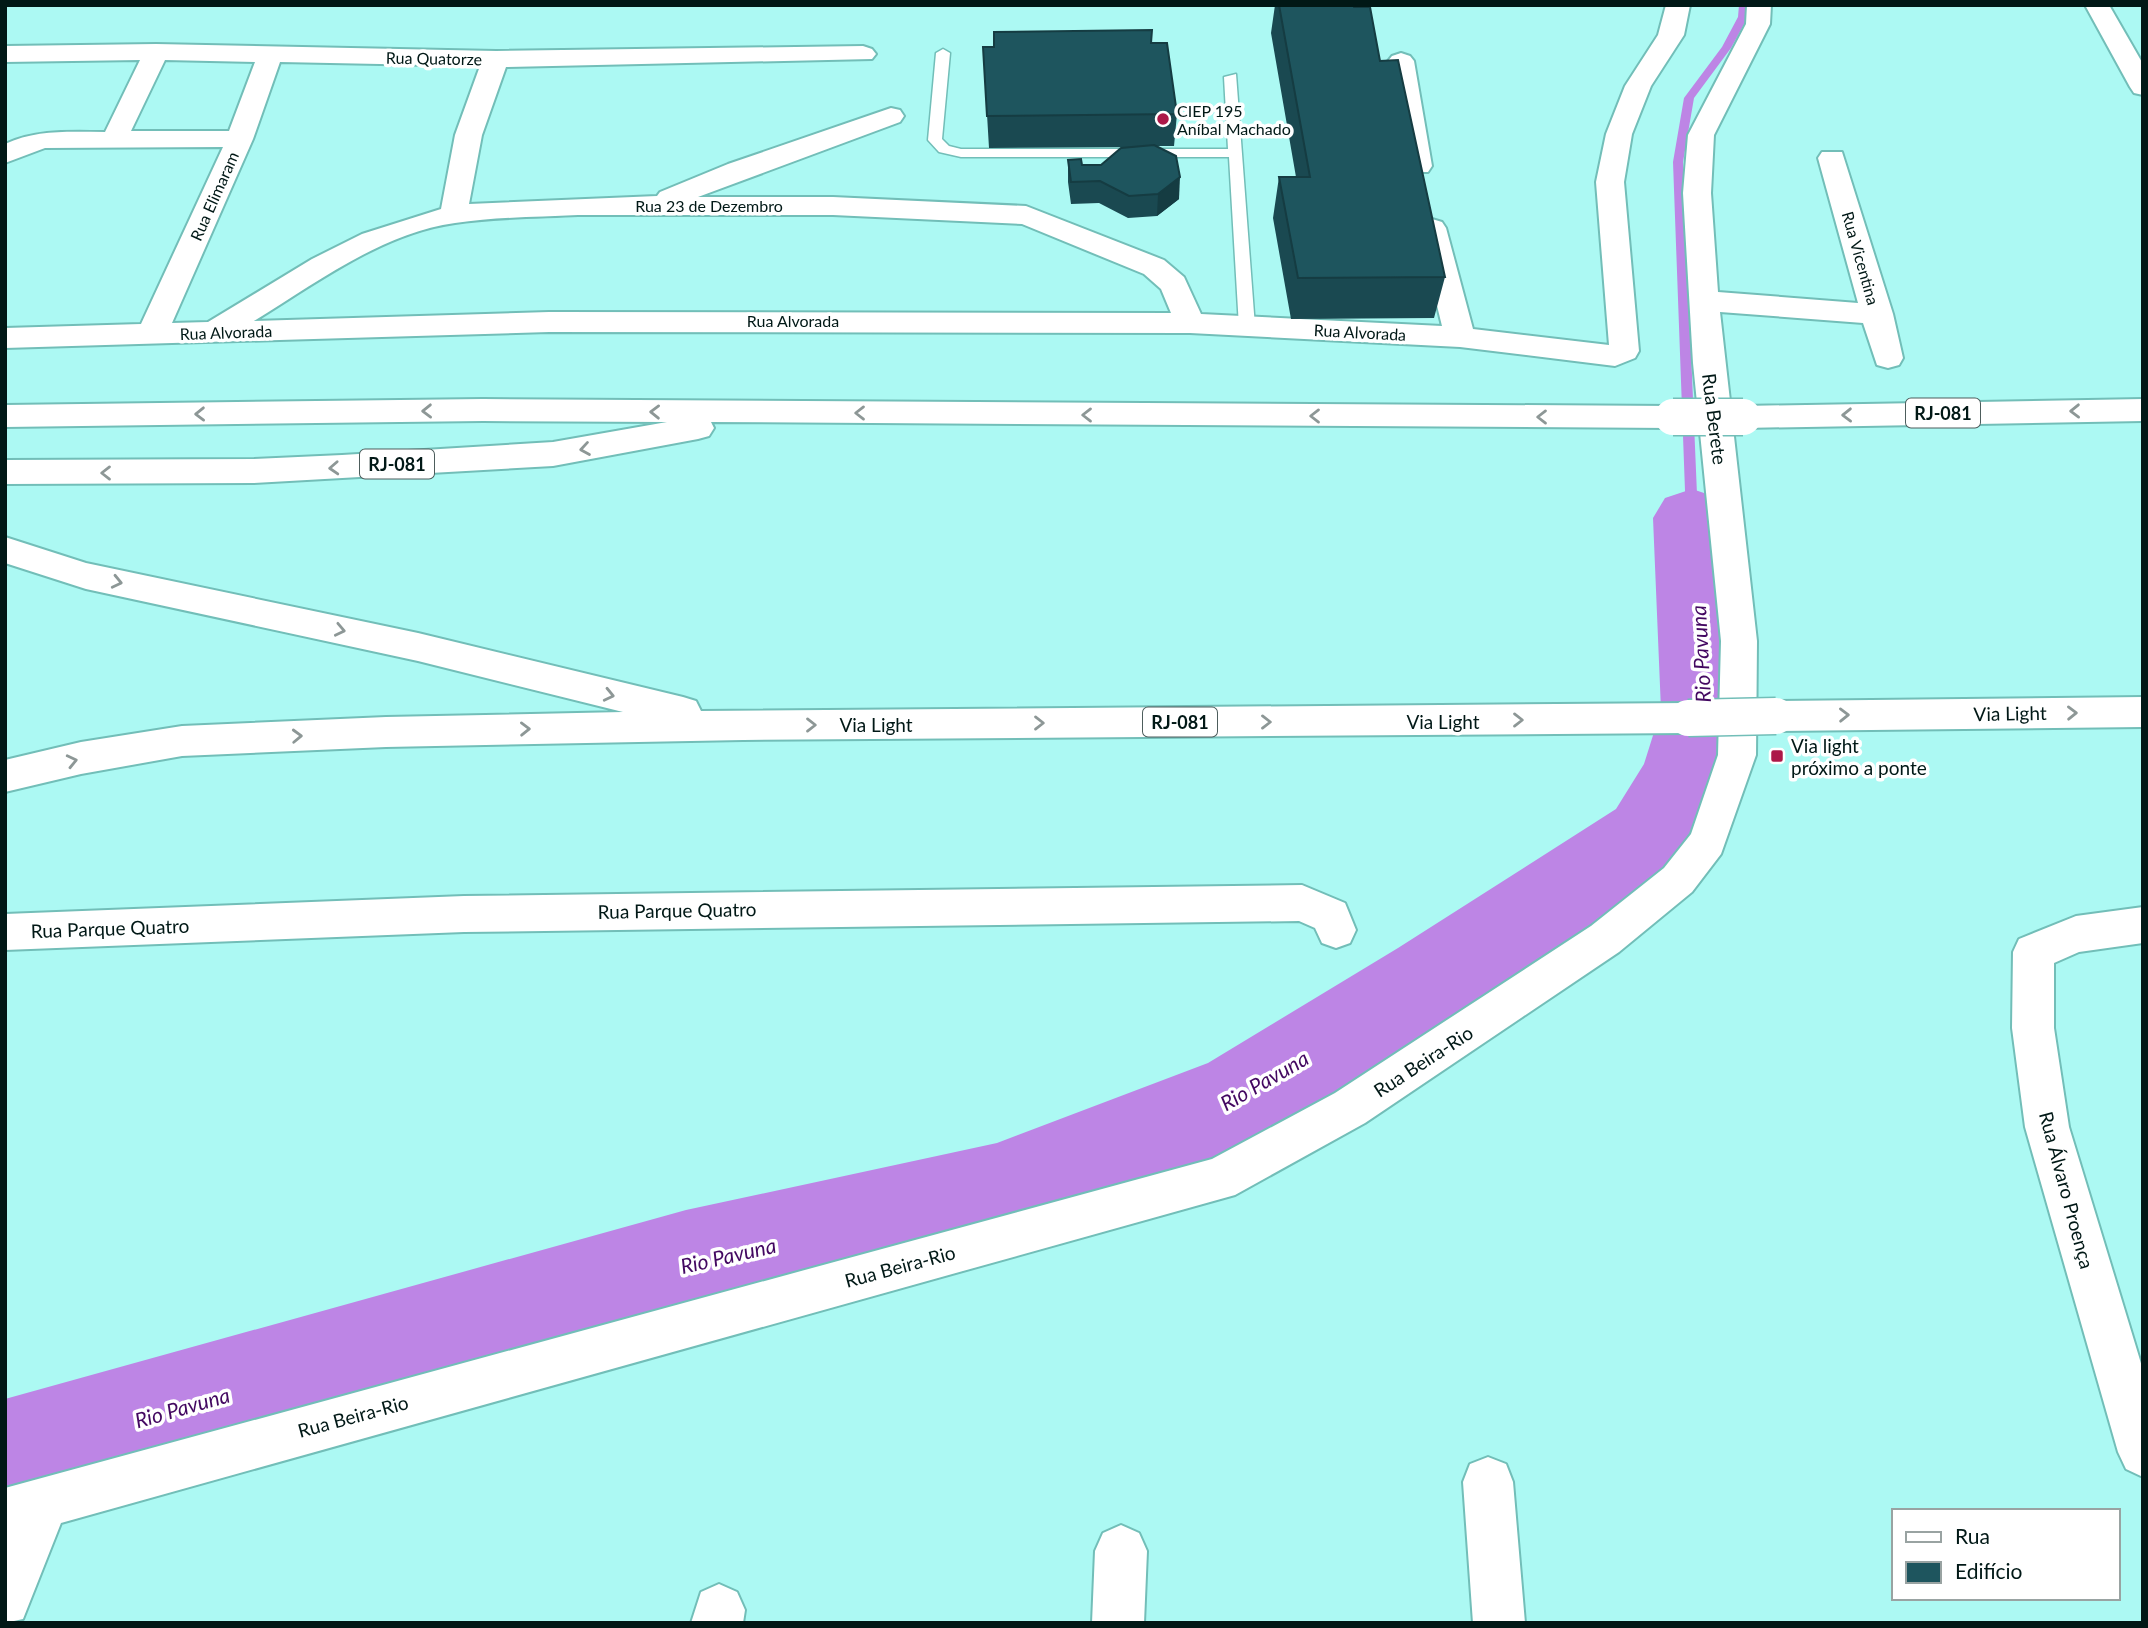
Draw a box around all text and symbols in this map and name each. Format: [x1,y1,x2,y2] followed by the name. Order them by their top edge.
[386,48,482,68] street label: Rua Quatorze
[1177,101,1291,138] place label: CIEP 195 Aníbal Machado
[1155,111,1171,127] marker: CIEP 195 Aníbal Machado
[186,149,242,243] street label: Rua Elimaram
[635,196,783,215] street label: Rua 23 de Dezembro
[1839,209,1883,307] street label: Rua Vicentina
[747,311,839,330] street label: Rua Alvorada
[1313,320,1407,344] street label: Rua Alvorada
[180,321,272,343] street label: Rua Alvorada
[1698,372,1732,466] street label: Rua Berete
[1906,398,1980,428] road number: RJ-081
[422,403,433,418] one-way arrow
[2069,403,2079,419] one-way arrow
[649,404,660,420] one-way arrow
[854,405,864,421] one-way arrow
[194,406,205,422] one-way arrow
[1081,407,1092,423] one-way arrow
[1841,407,1852,423] one-way arrow
[1309,408,1319,424] one-way arrow
[1536,409,1547,425] one-way arrow
[579,441,591,456] one-way arrow
[360,450,434,478] road number: RJ-081
[328,460,339,475] one-way arrow
[101,465,111,481] one-way arrow
[111,574,123,589] one-way arrow
[1685,605,1715,703] water label: Rio Pavuna
[334,622,346,637] one-way arrow
[602,687,614,701] one-way arrow
[1973,701,2047,725] street label: Via Light
[2067,705,2078,721] one-way arrow
[1840,707,1850,723] one-way arrow
[1143,708,1217,736] road number: RJ-081
[1406,710,1480,733] street label: Via Light
[1513,712,1524,728] one-way arrow
[839,713,913,736] street label: Via Light
[1261,714,1272,730] one-way arrow
[1034,715,1044,731] one-way arrow
[806,717,817,733] one-way arrow
[520,722,531,737] one-way arrow
[292,728,303,743] one-way arrow
[1791,734,1927,779] place label: Via light próximo a ponte
[1769,748,1785,764] marker: Via light próximo a ponte
[66,754,78,769] one-way arrow
[597,897,757,923] street label: Rua Parque Quatro
[30,914,190,942] street label: Rua Parque Quatro
[1369,1020,1477,1102] street label: Rua Beira-Rio
[1216,1045,1312,1115] water label: Rio Pavuna
[2035,1109,2099,1271] street label: Rua Álvaro Proença
[678,1232,778,1278] water label: Rio Pavuna
[842,1240,958,1292] street label: Rua Beira-Rio
[132,1382,232,1432] water label: Rio Pavuna
[295,1390,411,1442] street label: Rua Beira-Rio
[1892,1509,2120,1600] legend
[1955,1523,1990,1548] text: Rua
[1955,1558,2023,1583] text: Edifício

